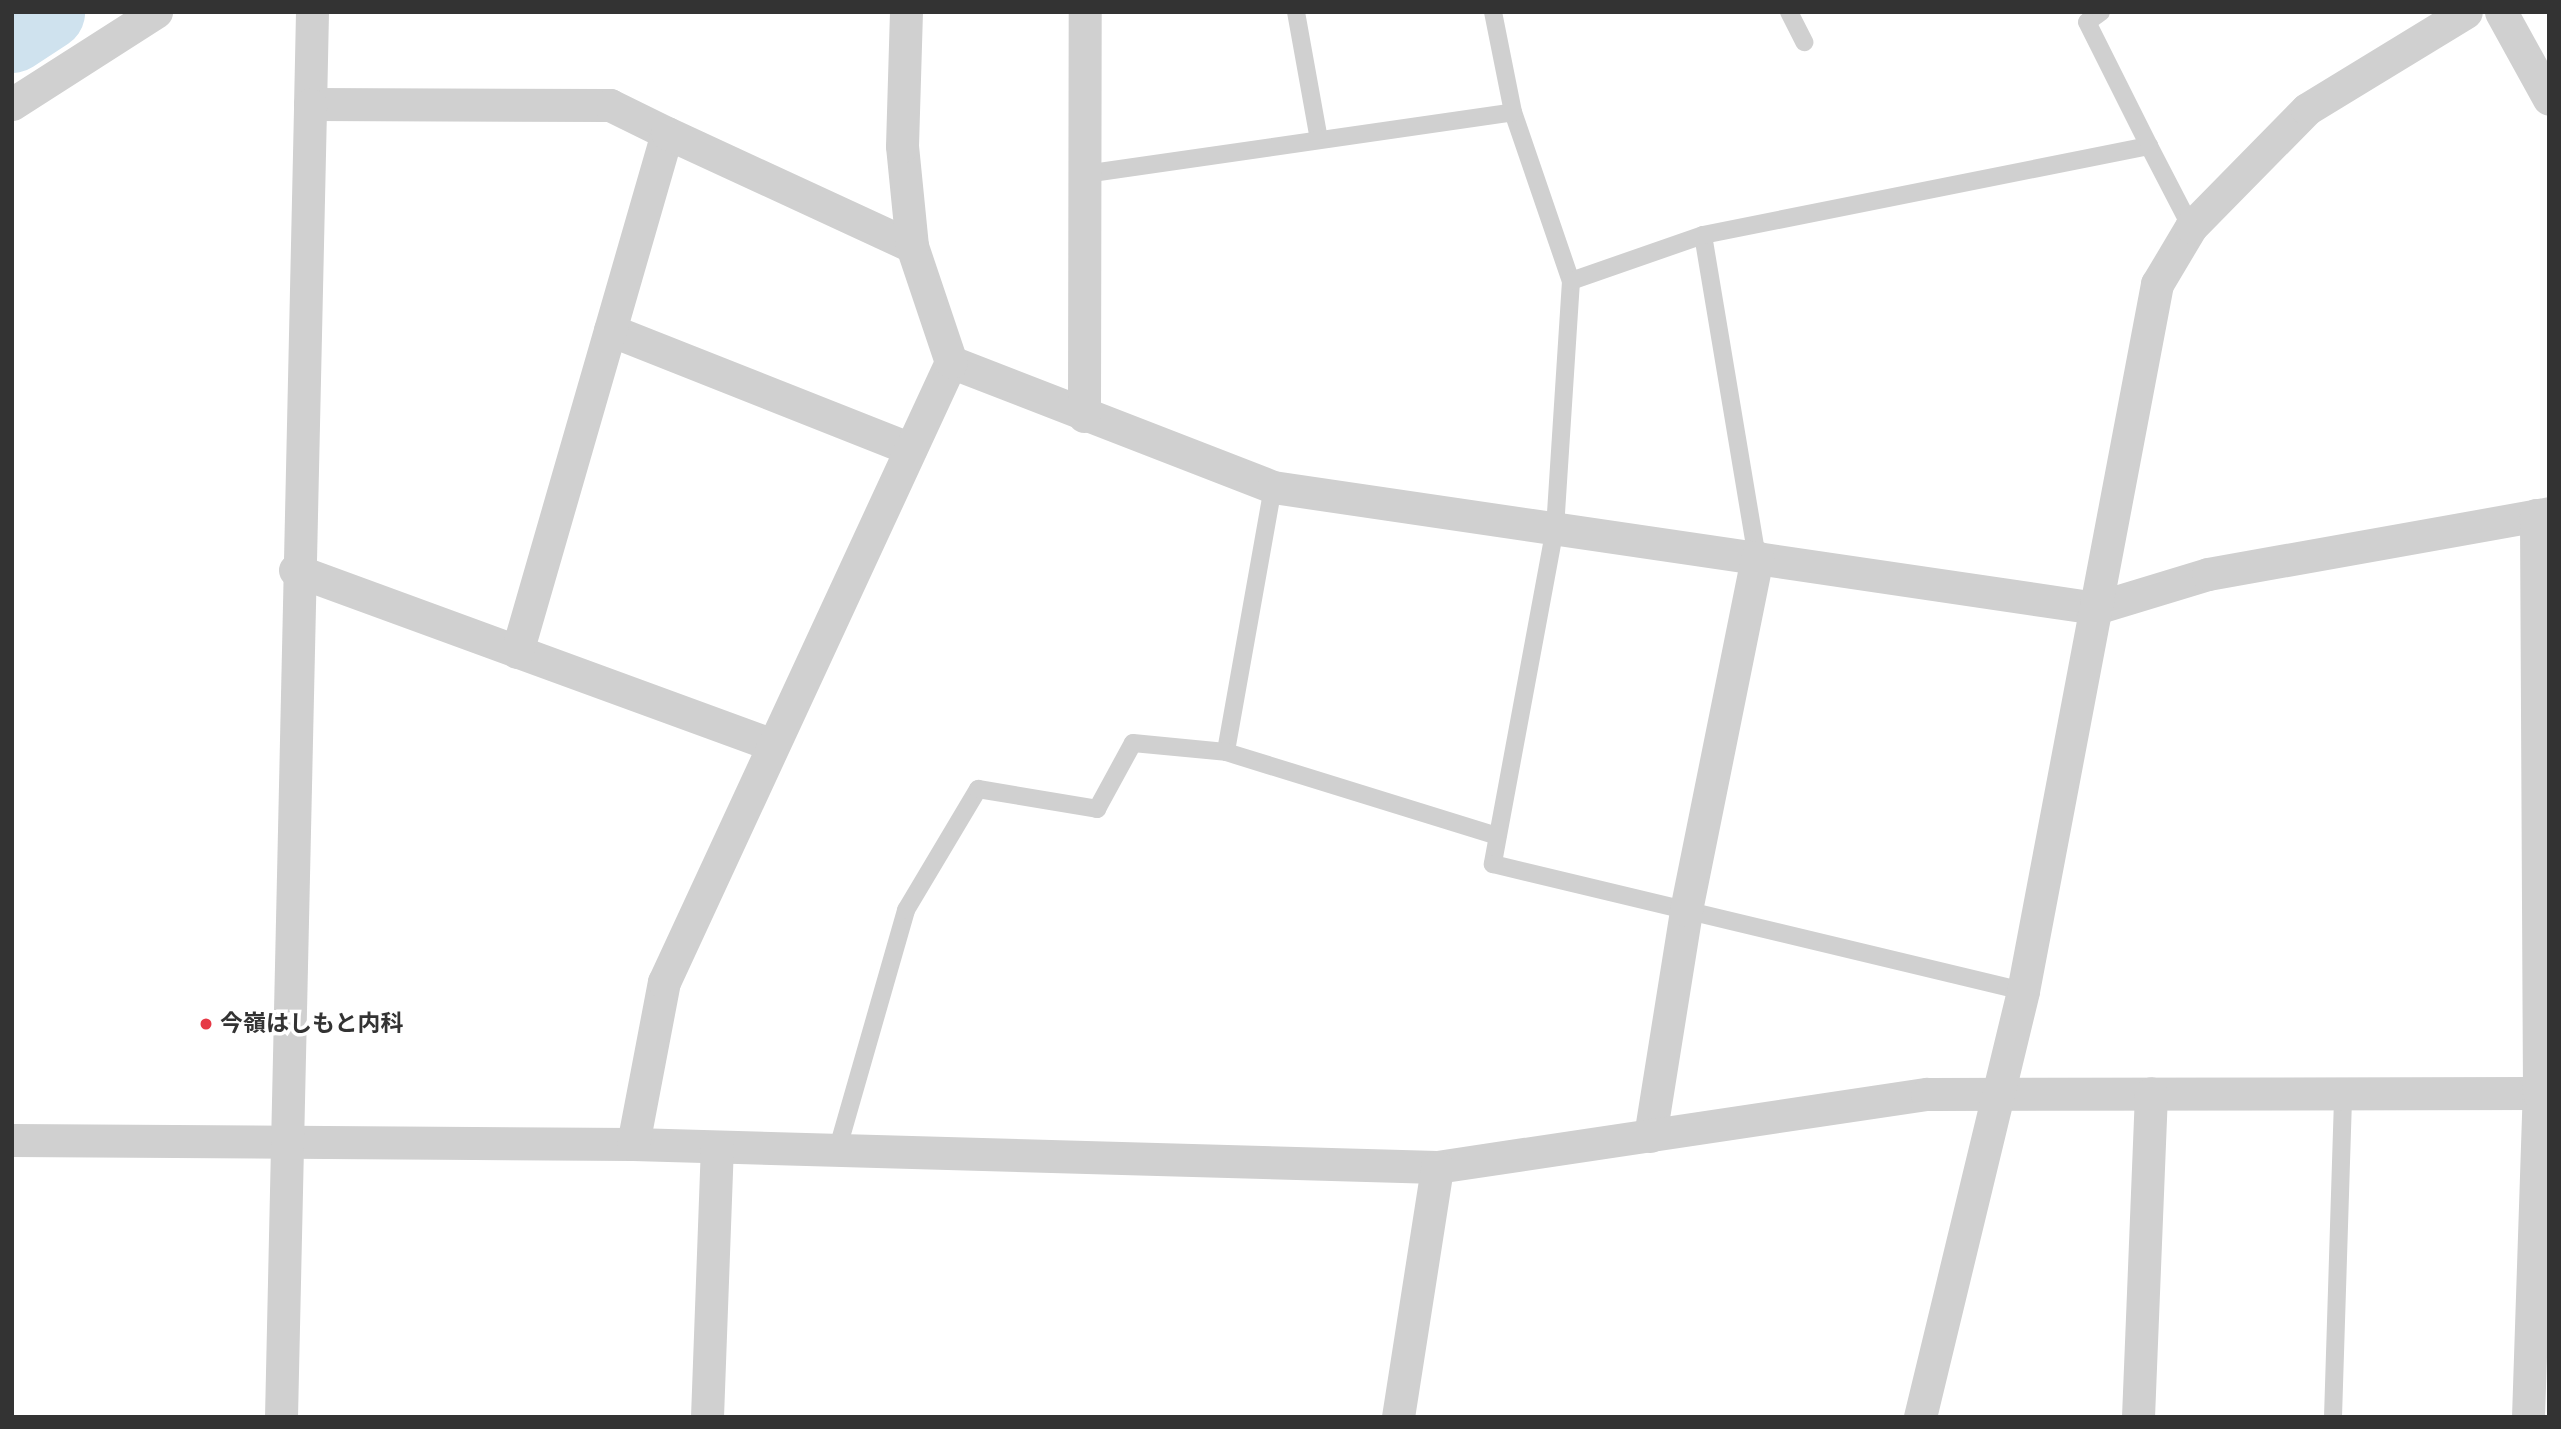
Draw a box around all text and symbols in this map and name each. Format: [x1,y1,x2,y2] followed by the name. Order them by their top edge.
[220,1010,404,1038] place label: 今嶺はしもと内科
[198,1016,214,1032] marker: 今嶺はしもと内科

